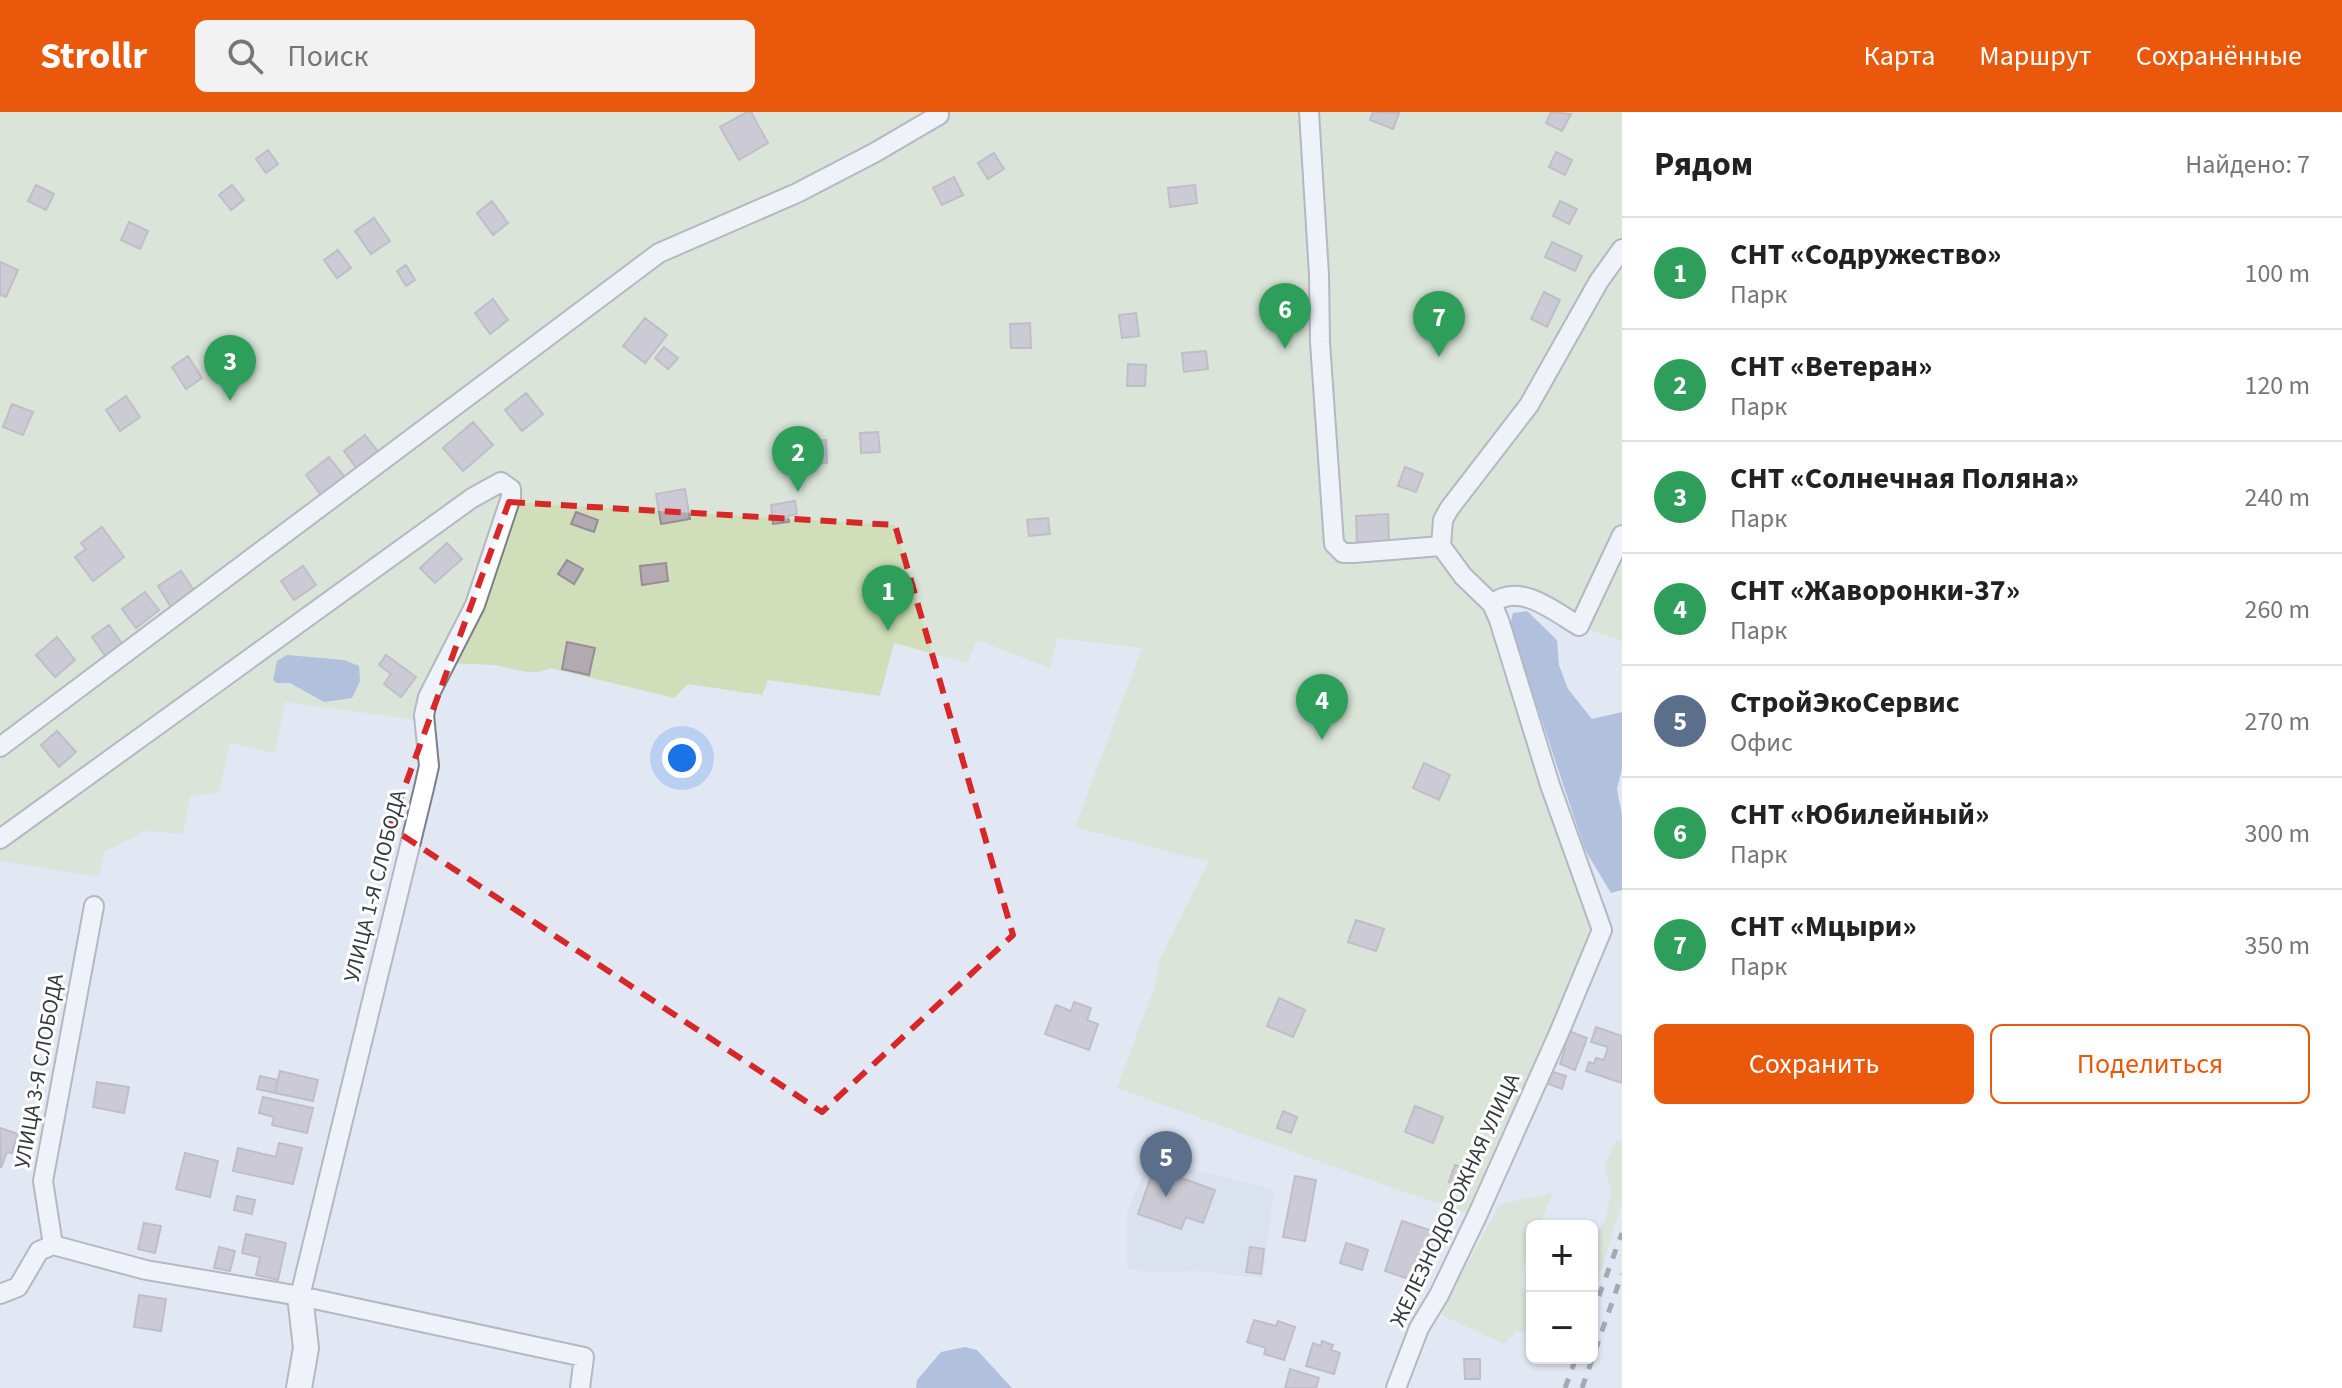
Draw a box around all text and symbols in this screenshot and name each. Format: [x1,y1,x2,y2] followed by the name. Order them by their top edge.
[195,20,755,92] search box
[40,29,147,83] text: Strollr
[223,34,267,78] icon: search
[287,35,368,78] text: Поиск
[1864,36,1935,76] text: Карта
[1979,36,2092,76] text: Маршрут
[2136,36,2302,76] text: Сохранённые
[1654,140,1753,189] text: Рядом
[2185,146,2310,183] text: Найдено: 7
[1730,233,2002,276] text: СНТ «Содружество»
[1673,255,1687,292] text: 1
[2244,255,2310,292] text: 100 m
[1730,276,1787,313] text: Парк
[1259,283,1311,349] pin: 6
[1413,291,1465,357] pin: 7
[204,335,256,401] pin: 3
[1730,345,1932,388] text: СНТ «Ветеран»
[1673,367,1687,404] text: 2
[2244,367,2310,404] text: 120 m
[1730,388,1787,425] text: Парк
[772,426,824,492] pin: 2
[1730,457,2079,500] text: СНТ «Солнечная Поляна»
[1673,479,1687,516] text: 3
[2244,479,2310,516] text: 240 m
[1730,500,1787,537] text: Парк
[862,565,914,631] pin: 1
[1730,569,2020,612] text: СНТ «Жаворонки-37»
[1673,591,1687,628] text: 4
[2244,591,2310,628] text: 260 m
[1730,612,1787,649] text: Парк
[1296,674,1348,740] pin: 4
[1730,681,1960,724] text: СтройЭкоСервис
[1673,703,1687,740] text: 5
[2244,703,2310,740] text: 270 m
[1730,724,1793,761] text: Офис
[662,738,702,778] your location
[336,786,414,985] street label: УЛИЦА 1-Я СЛОБОДА
[1730,793,1989,836] text: СНТ «Юбилейный»
[1673,815,1687,852] text: 6
[2244,815,2310,852] text: 300 m
[1730,836,1787,873] text: Парк
[1730,905,1917,948] text: СНТ «Мцыри»
[1673,927,1687,964] text: 7
[2244,927,2310,964] text: 350 m
[1730,948,1787,985] text: Парк
[6,971,72,1171] street label: УЛИЦА 3-Я СЛОБОДА
[1654,1024,1974,1104] button: Сохранить
[1990,1024,2310,1104] button: Поделиться
[1382,1068,1528,1332] street label: ЖЕЛЕЗНОДОРОЖНАЯ УЛИЦА
[1140,1131,1192,1197] pin: 5
[1526,1220,1598,1364] map controls
[1526,1220,1598,1292] button: +
[1526,1292,1598,1364] button: −

